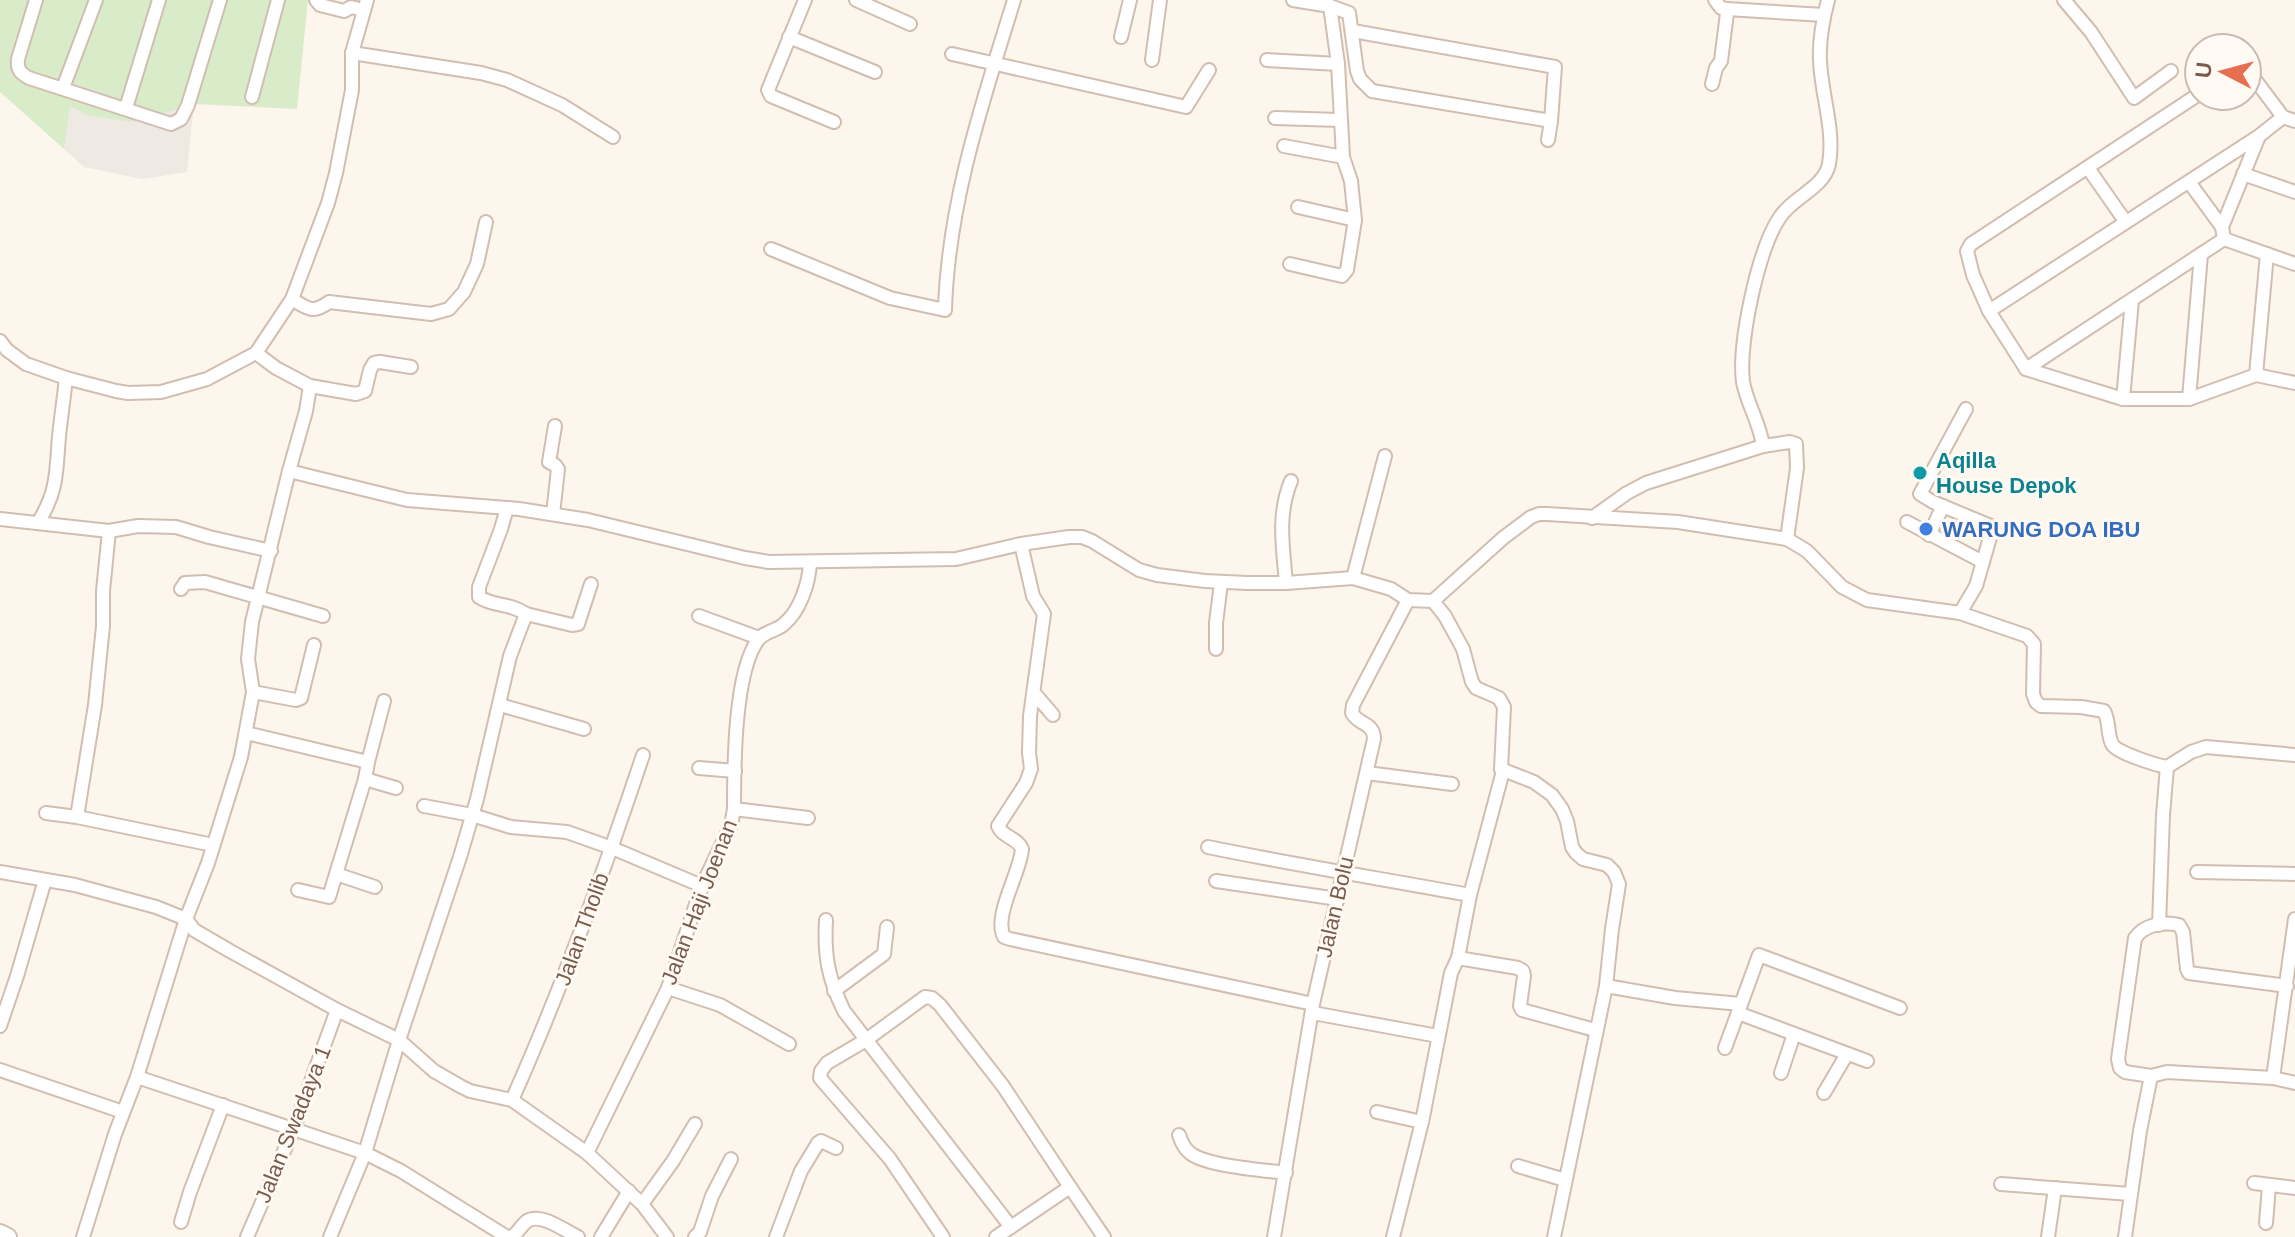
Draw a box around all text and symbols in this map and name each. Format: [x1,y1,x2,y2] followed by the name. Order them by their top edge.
[2183,32,2263,112] north arrow
[2190,61,2217,79] text: U
[1936,448,2077,498] place label: Aqilla House Depok
[1911,464,1929,482] marker: Aqilla House Depok
[1942,517,2140,542] place label: WARUNG DOA IBU
[1917,520,1935,538] marker: WARUNG DOA IBU
[656,816,742,988] street label: Jalan Haji Joenan
[1311,854,1359,960] street label: Jalan Bolu
[550,869,614,989] street label: Jalan Tholib
[250,1042,336,1206] street label: Jalan Swadaya 1

